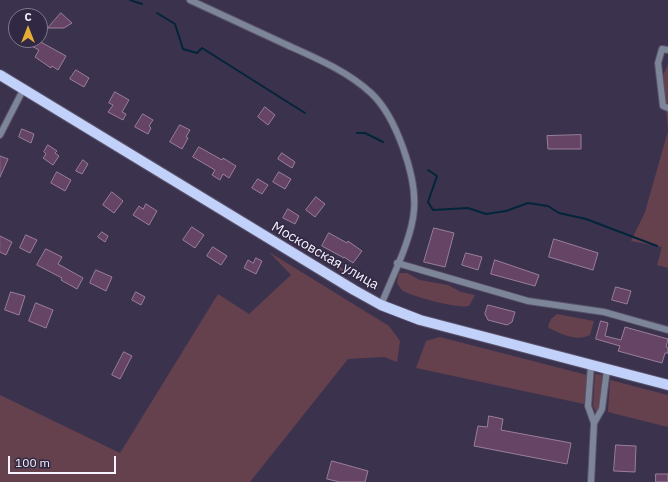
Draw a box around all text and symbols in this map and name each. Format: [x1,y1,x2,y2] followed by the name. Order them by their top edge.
[8,8,48,48] north arrow
[24,10,32,24] text: С
[268,218,382,294] street label: Московская улица
[10,448,118,474] scale bar
[15,455,50,470] text: 100 m

